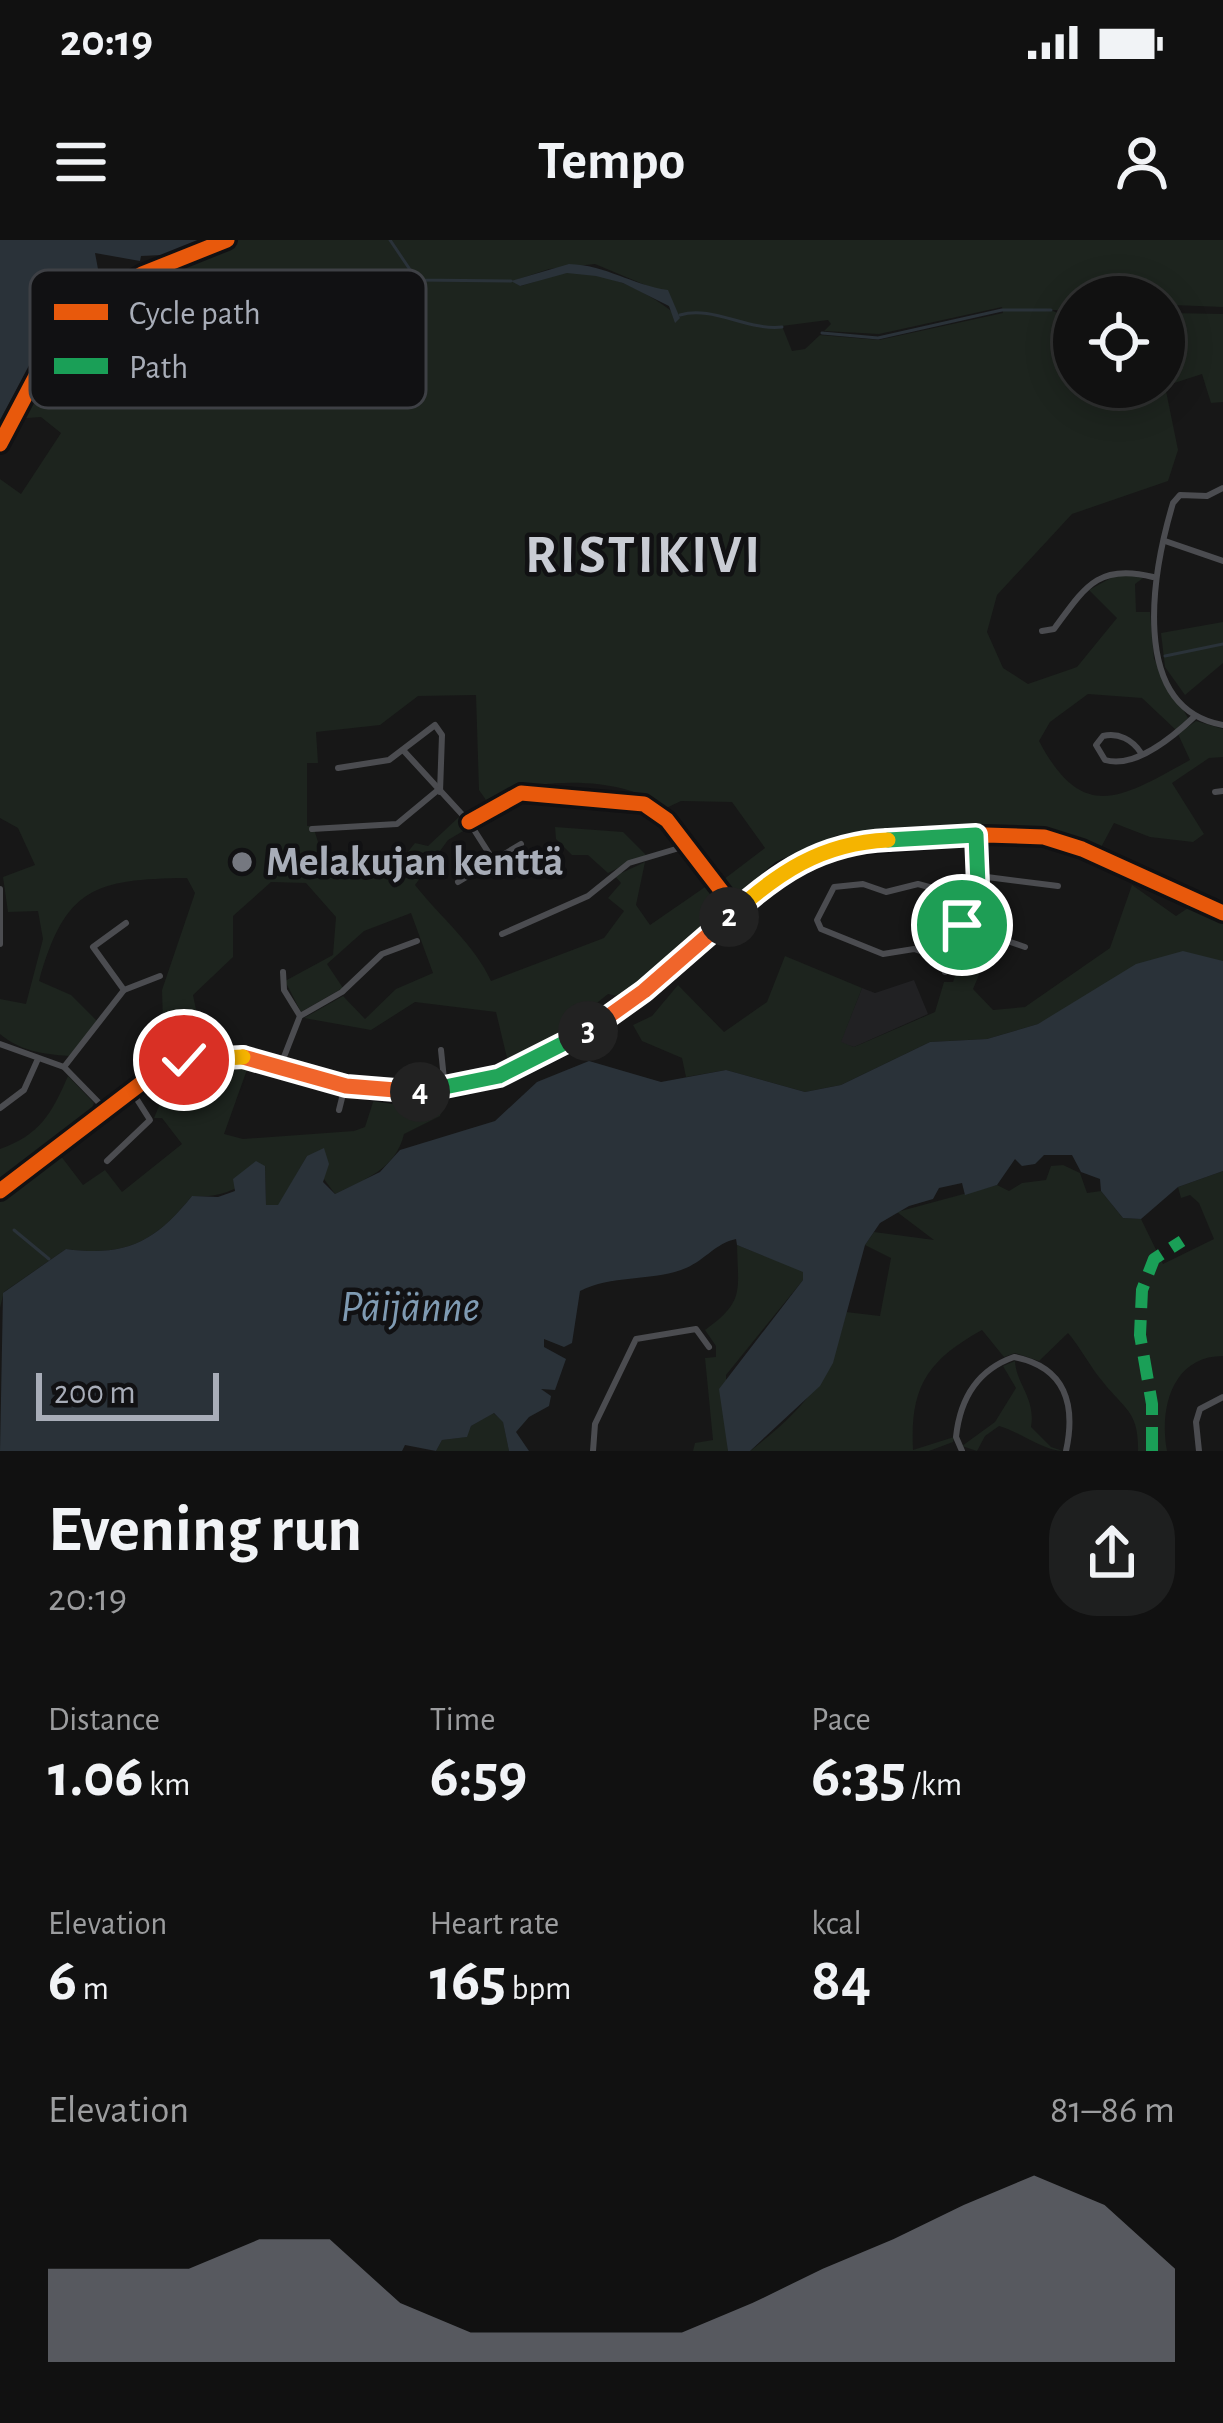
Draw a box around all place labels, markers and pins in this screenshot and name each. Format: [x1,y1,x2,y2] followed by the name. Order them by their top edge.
[266,841,564,883] place label: Melakujan kenttä
[229,849,255,875] marker: Melakujan kenttä
[911,874,1013,976] pin
[699,887,759,947] pin: 2
[558,1001,618,1061] pin: 3
[133,1009,235,1111] pin
[390,1062,450,1122] pin: 4

